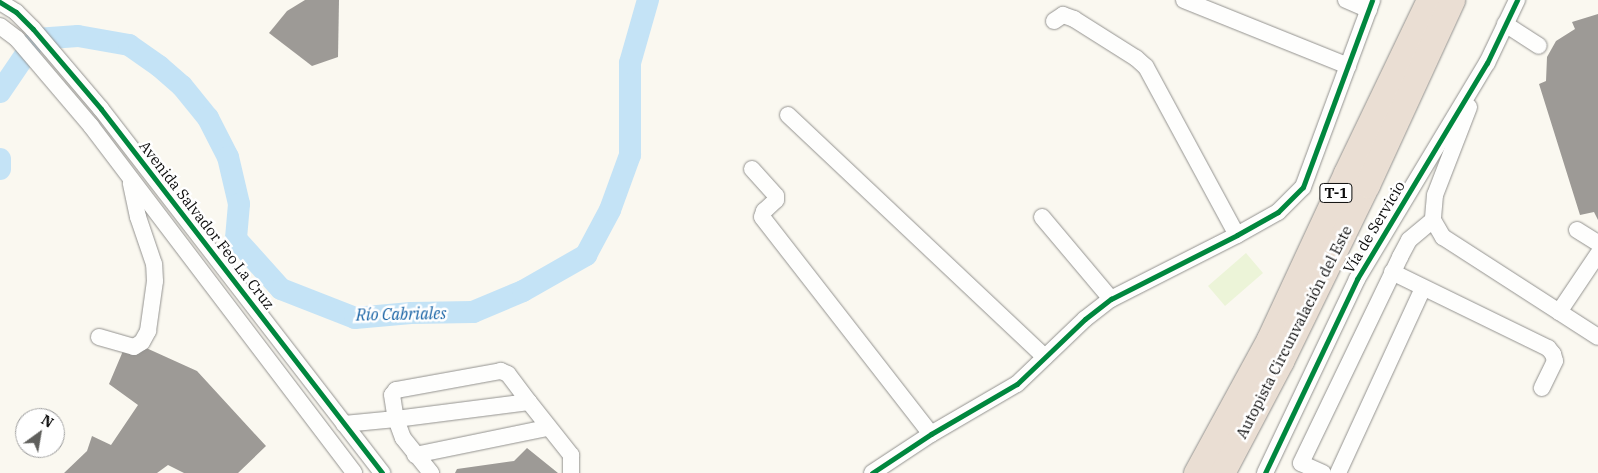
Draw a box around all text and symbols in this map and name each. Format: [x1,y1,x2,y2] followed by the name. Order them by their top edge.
[136,137,278,313] street label: Avenida Salvador Feo La Cruz
[1339,178,1409,276] street label: Vía de Servicio
[1318,182,1354,204] road number: T-1
[1232,222,1356,442] street label: Autopista Circunvalación del Este
[356,304,446,324] water label: Río Cabriales
[15,408,65,458] north arrow
[38,411,57,432] text: N

